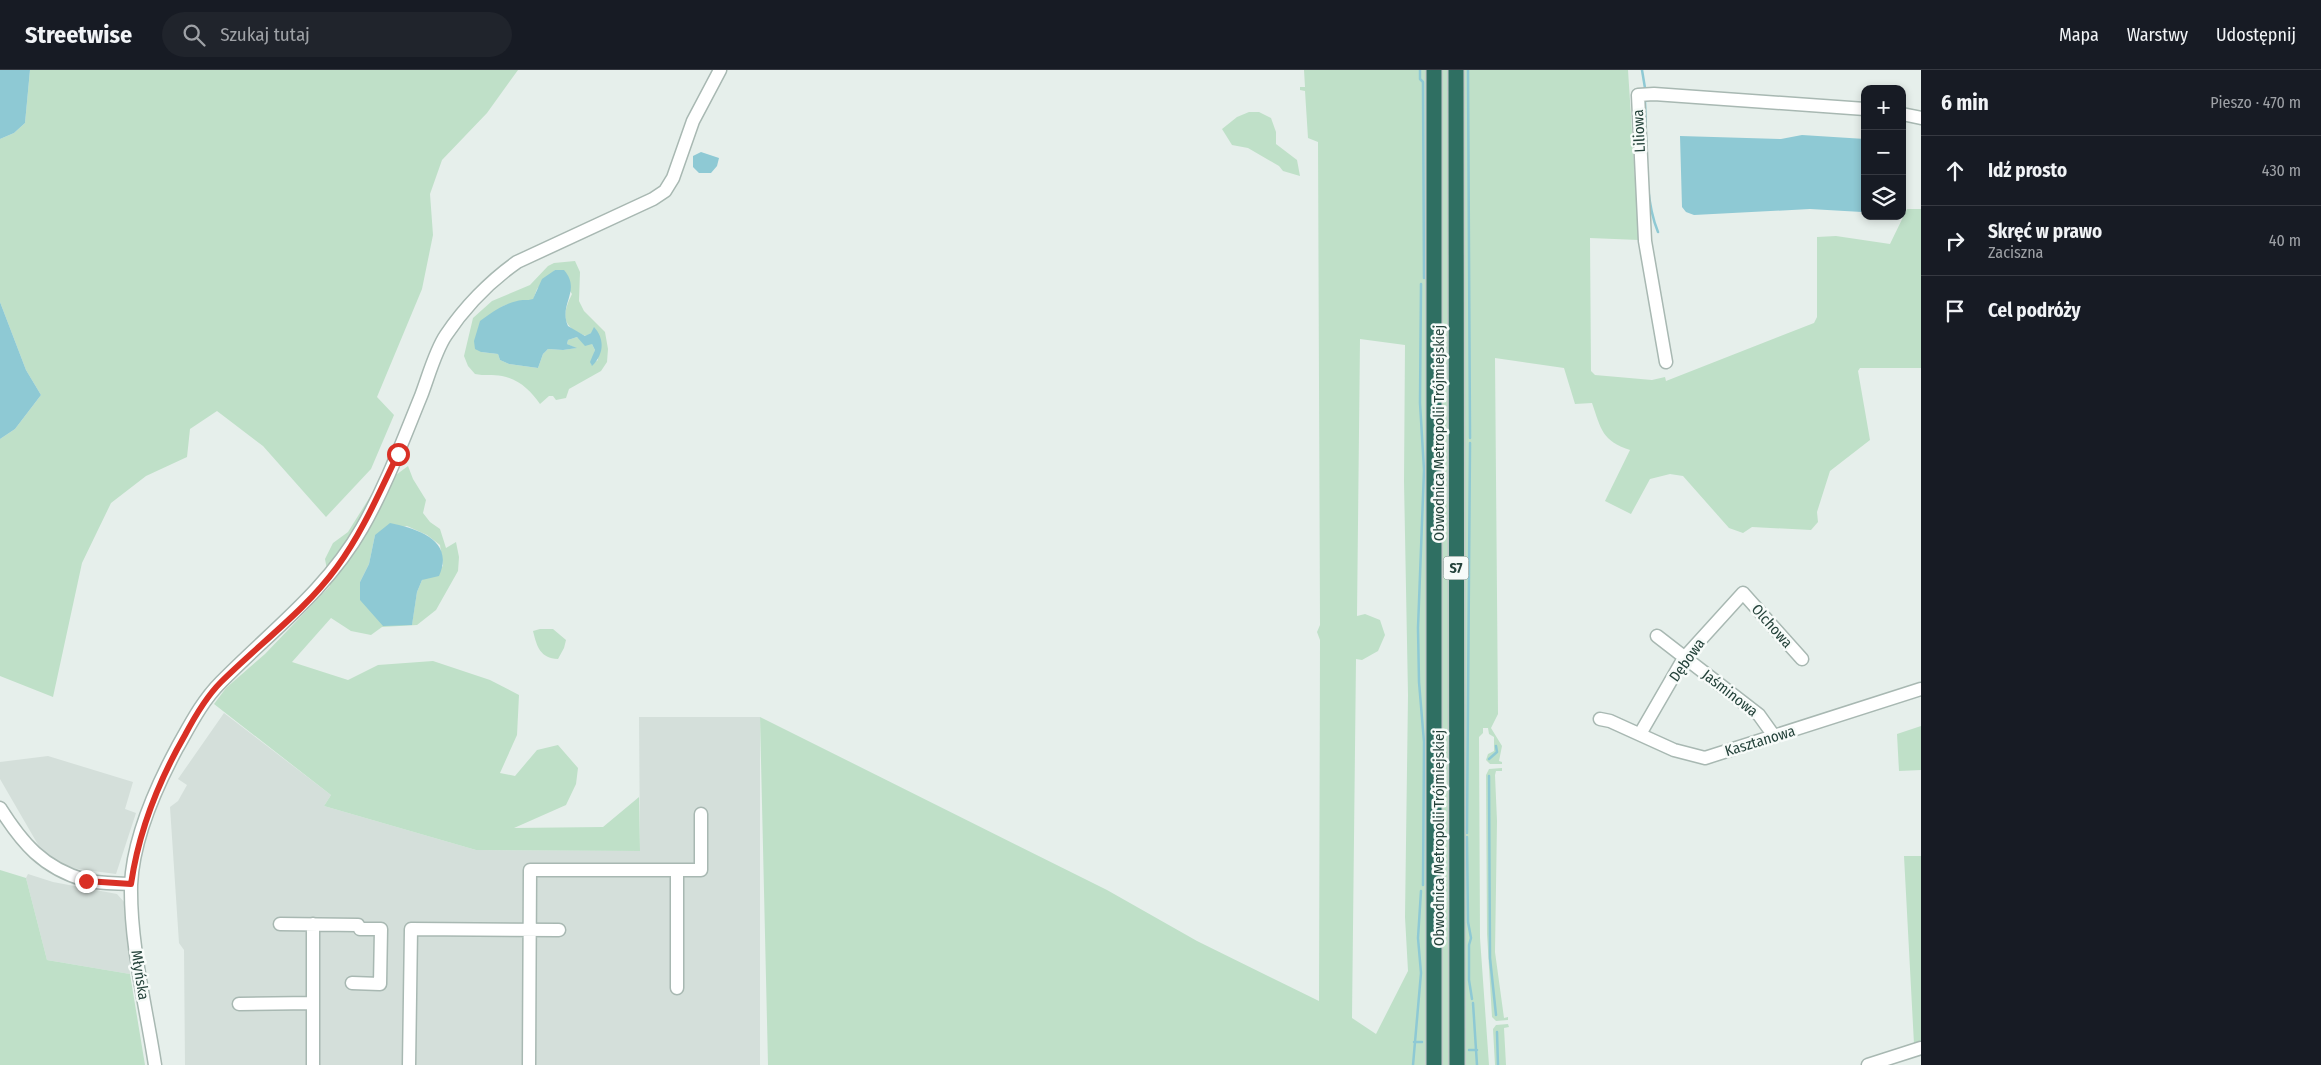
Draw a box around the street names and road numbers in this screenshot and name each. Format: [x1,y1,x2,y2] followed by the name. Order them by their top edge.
[1629,109,1649,153] street label: Liliowa
[1430,325,1448,541] street label: Obwodnica Metropolii Trójmiejskiej
[1444,556,1468,579] road number: S7
[1748,600,1796,652] street label: Olchowa
[1665,635,1709,685] street label: Dębowa
[1699,666,1761,720] street label: Jaśminowa
[1723,722,1797,760] street label: Kasztanowa
[1430,730,1448,946] street label: Obwodnica Metropolii Trójmiejskiej
[127,949,153,1001] street label: Młyńska

